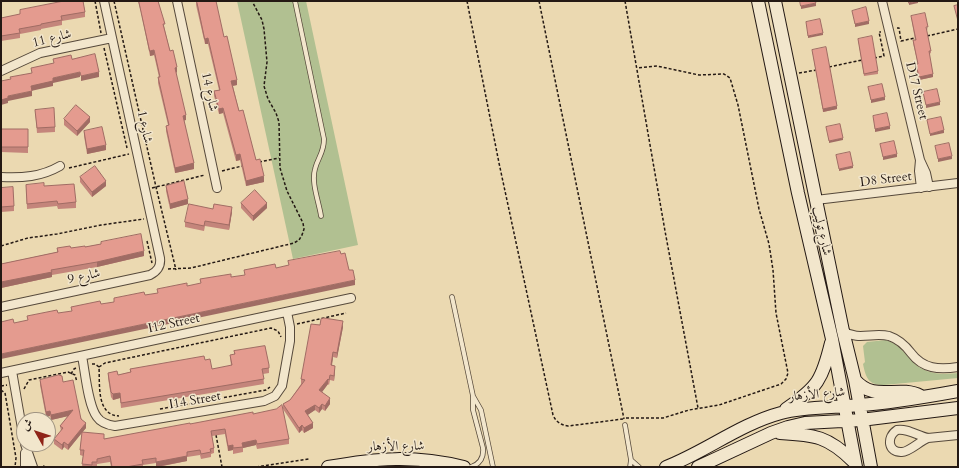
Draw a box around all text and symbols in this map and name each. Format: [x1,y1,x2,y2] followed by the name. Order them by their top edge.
[31,27,73,51] street label: شارع 11
[901,61,931,121] street label: D17 Street
[197,71,221,113] street label: شارع 14
[133,109,155,145] street label: شارع 1
[859,169,913,191] street label: D8 Street
[808,205,834,257] street label: شارع توليب
[66,266,102,288] street label: شارع 9
[147,311,201,337] street label: I12 Street
[788,385,846,405] street label: شارع الأزهار
[168,389,222,413] street label: I14 Street
[16,412,56,452] north arrow
[18,416,36,434] text: ش
[368,439,424,455] street label: شارع الأزهار

